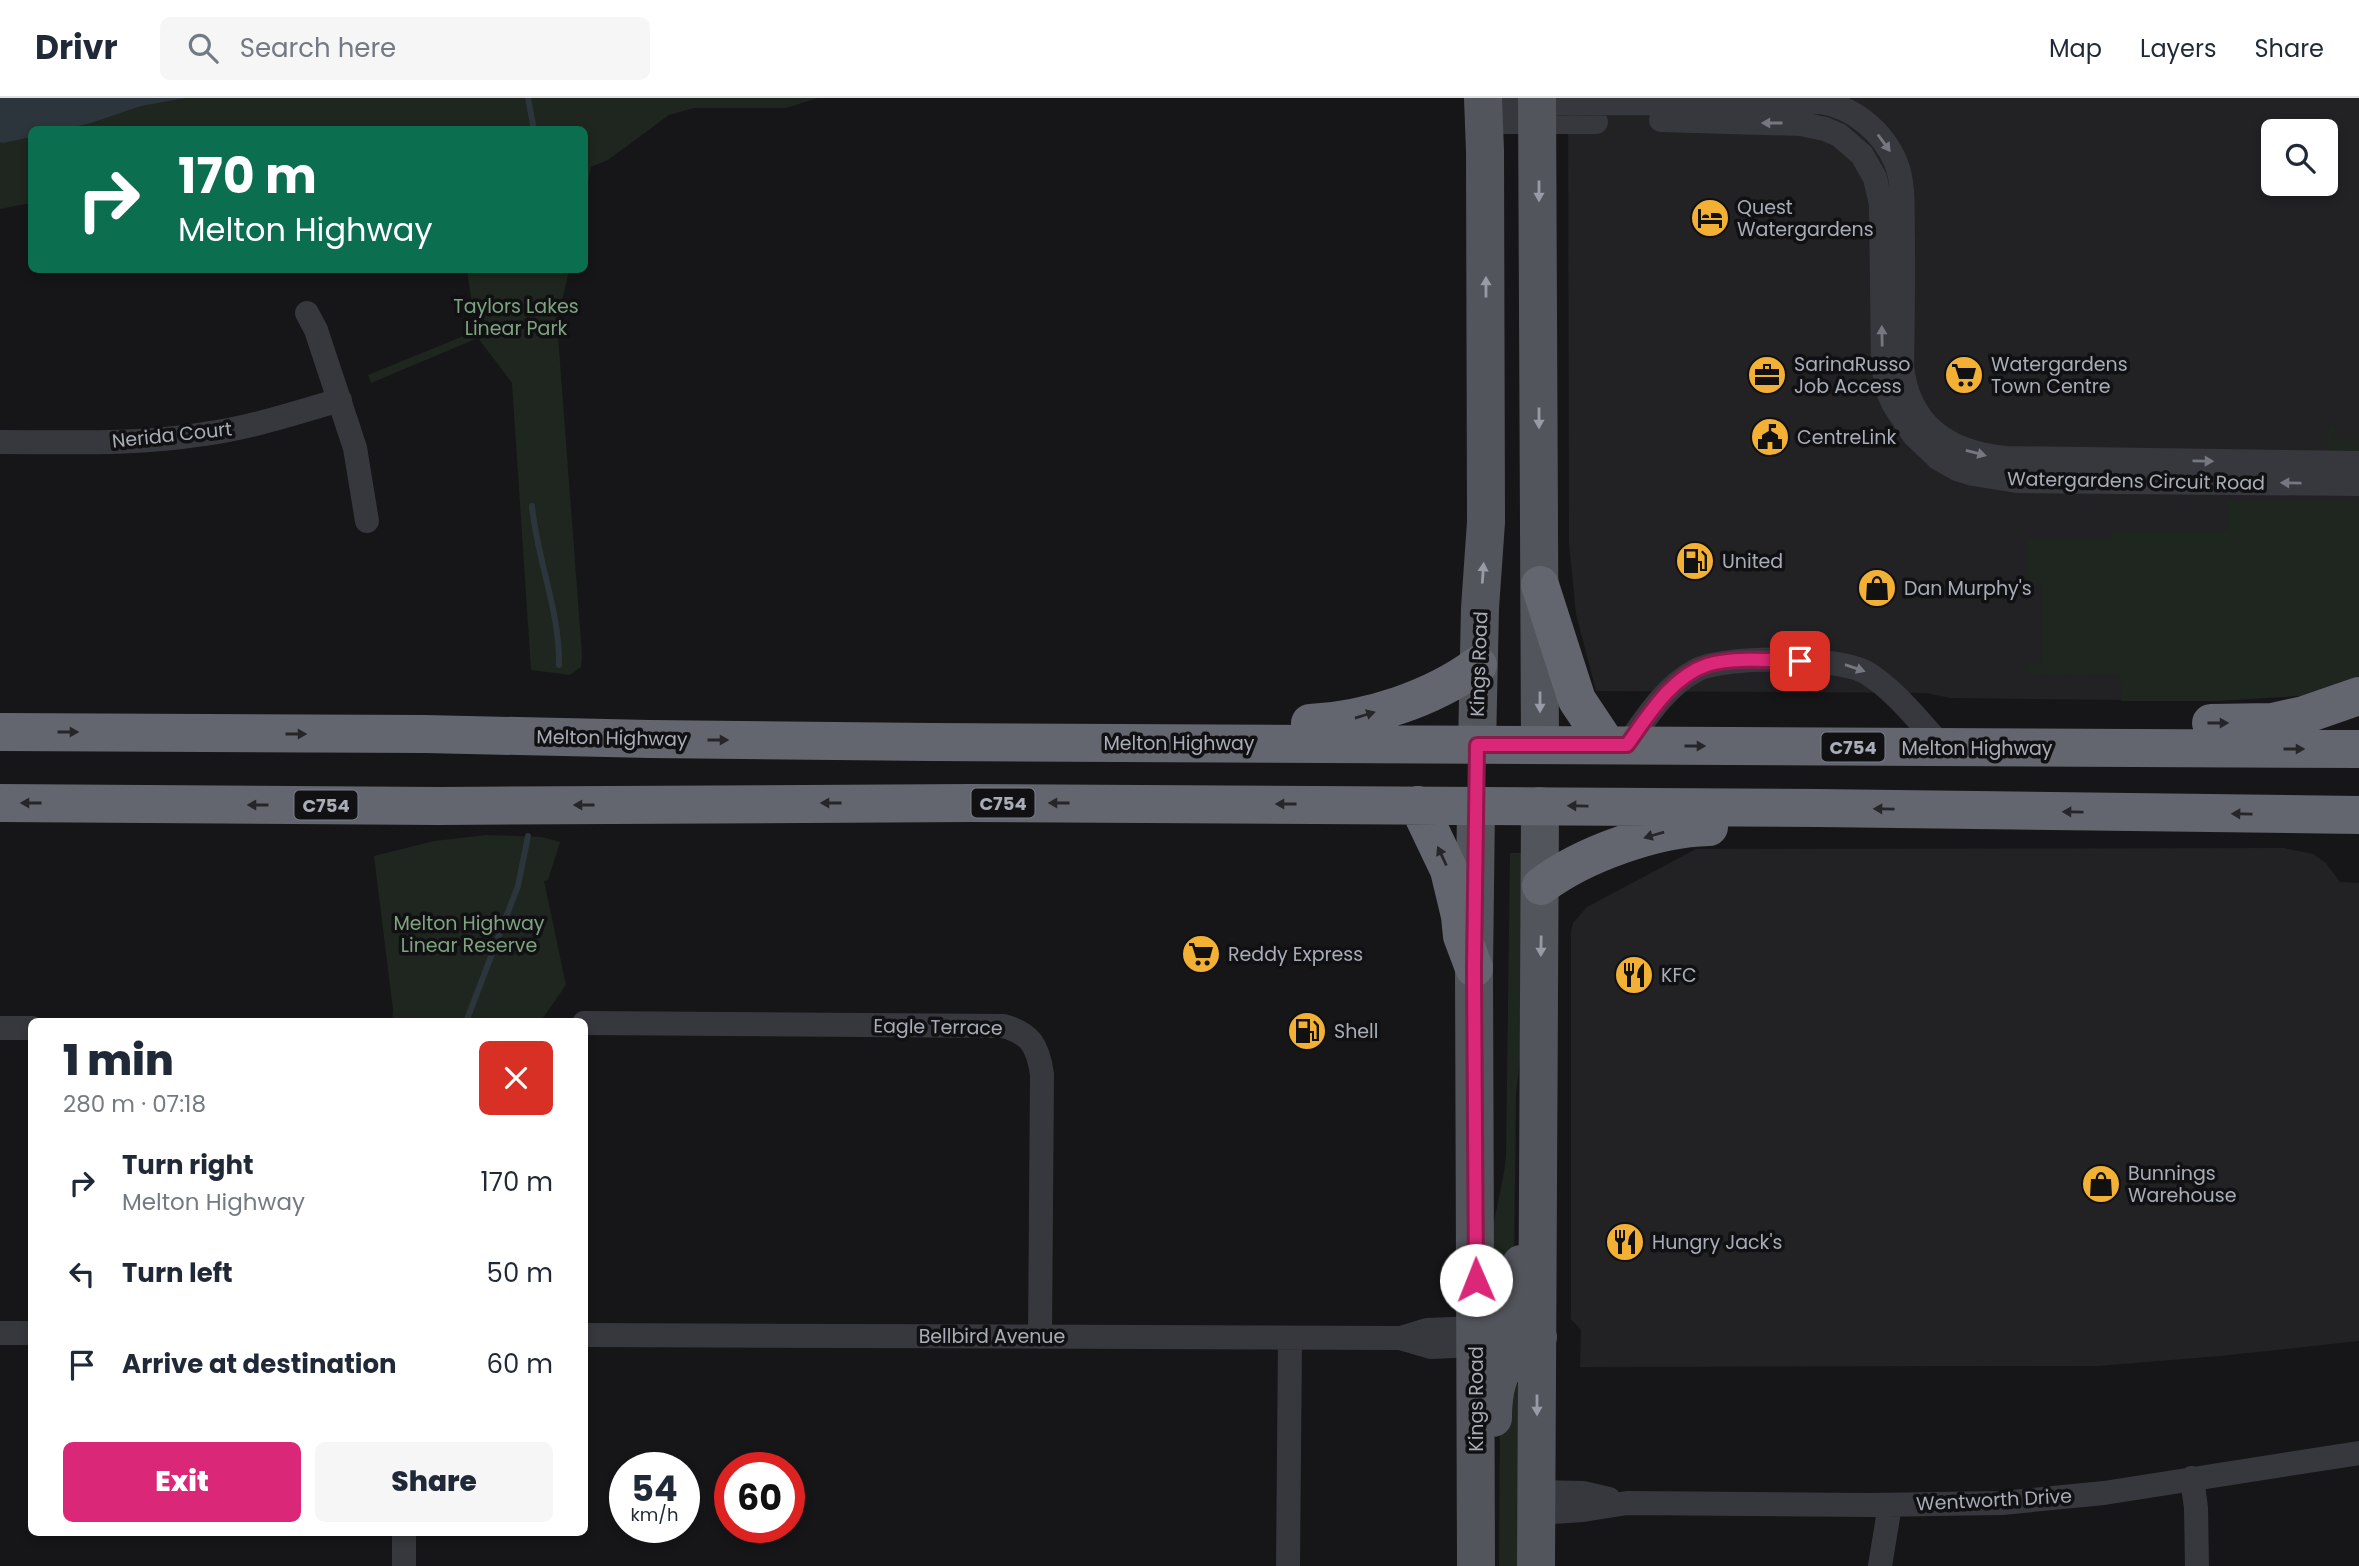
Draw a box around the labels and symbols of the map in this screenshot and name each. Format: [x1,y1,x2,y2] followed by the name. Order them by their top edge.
[1761,117,1783,129] one-way arrow
[1877,134,1891,152] one-way arrow
[1533,180,1545,202] one-way arrow
[1737,194,1874,243] place label: Quest Watergardens
[1689,197,1731,239] hotel icon: Quest Watergardens
[1480,276,1492,298] one-way arrow
[453,293,579,342] park label: Taylors Lakes Linear Park
[1876,325,1888,347] one-way arrow
[1794,351,1910,400] place label: SarinaRusso Job Access
[1991,351,2128,400] place label: Watergardens Town Centre
[1746,354,1788,396] office icon: SarinaRusso Job Access
[1943,354,1985,396] supermarket icon: Watergardens Town Centre
[1533,407,1545,429] one-way arrow
[111,415,233,455] street label: Nerida Court
[1749,416,1791,458] public building icon: CentreLink
[1797,424,1896,451] place label: CentreLink
[1965,448,1987,459] one-way arrow
[2192,455,2214,466] one-way arrow
[2007,465,2265,497] street label: Watergardens Circuit Road
[2280,477,2302,489] one-way arrow
[1674,540,1716,582] fuel station icon: United
[1722,548,1783,575] place label: United
[1478,561,1489,583] one-way arrow
[1856,567,1898,609] shop icon: Dan Murphy's
[1904,575,2032,602] place label: Dan Murphy's
[1464,611,1494,717] street label: Kings Road
[1770,631,1830,691] pin
[1844,663,1865,674] one-way arrow
[1534,692,1546,714] one-way arrow
[1355,710,1376,720] one-way arrow
[2207,717,2229,729] one-way arrow
[536,723,688,753] street label: Melton Highway
[57,726,79,738] one-way arrow
[285,728,307,740] one-way arrow
[1103,730,1255,757] street label: Melton Highway
[1822,732,1884,762] road number: C754
[707,734,729,746] one-way arrow
[1901,735,2053,762] street label: Melton Highway
[1685,740,1707,751] one-way arrow
[2283,743,2305,755] one-way arrow
[972,788,1034,818] road number: C754
[294,790,358,820] road number: C754
[20,797,42,809] one-way arrow
[820,797,842,809] one-way arrow
[1047,797,1069,809] one-way arrow
[247,799,269,810] one-way arrow
[573,799,595,811] one-way arrow
[1275,799,1297,810] one-way arrow
[1567,800,1589,812] one-way arrow
[1873,803,1895,815] one-way arrow
[2061,806,2083,818] one-way arrow
[2231,808,2253,820] one-way arrow
[1644,831,1665,841] one-way arrow
[1437,846,1448,866] one-way arrow
[393,910,545,959] park label: Melton Highway Linear Reserve
[1180,933,1222,975] supermarket icon: Reddy Express
[1535,935,1547,957] one-way arrow
[1228,941,1363,968] place label: Reddy Express
[1613,954,1655,996] restaurant icon: KFC
[1661,962,1697,989] place label: KFC
[1286,1010,1328,1052] fuel station icon: Shell
[873,1012,1003,1042] street label: Eagle Terrace
[1334,1018,1378,1045] place label: Shell
[2128,1160,2236,1209] place label: Bunnings Warehouse
[2080,1163,2122,1205] shop icon: Bunnings Warehouse
[1604,1221,1646,1263] restaurant icon: Hungry Jack's
[1652,1229,1782,1256] place label: Hungry Jack's
[1439,1243,1513,1317] position arrow
[919,1323,1065,1350] street label: Bellbird Avenue
[1463,1346,1490,1452] street label: Kings Road
[1531,1394,1542,1416] one-way arrow
[714,1452,805,1543] speed limit sign: 60
[1915,1482,2073,1518] street label: Wentworth Drive

